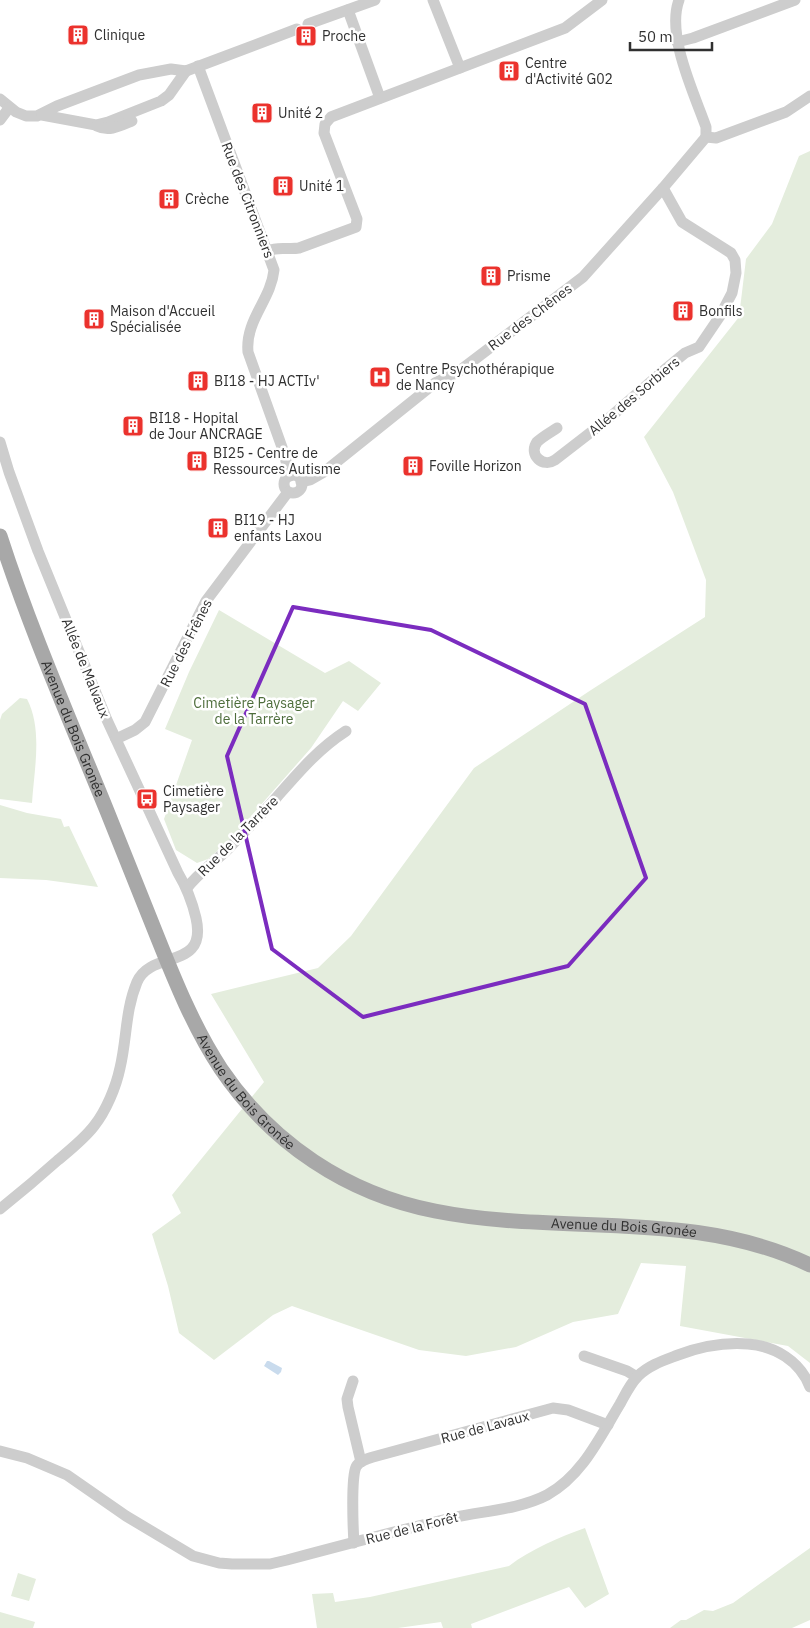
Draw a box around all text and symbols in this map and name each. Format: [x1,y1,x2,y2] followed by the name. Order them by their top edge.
[630,20,712,52] scale bar
[66,23,90,47] building icon: Clinique
[294,24,318,48] building icon: Proche
[94,26,146,44] place label: Clinique
[322,27,366,45] place label: Proche
[638,27,673,46] text: 50 m
[525,54,613,88] place label: Centre d'Activité G02
[497,59,521,83] building icon: Centre d'Activité G02
[250,101,274,125] building icon: Unité 2
[278,104,323,122] place label: Unité 2
[218,139,278,261] street label: Rue des Citronniers
[271,174,295,198] building icon: Unité 1
[299,177,344,195] place label: Unité 1
[157,187,181,211] building icon: Crèche
[185,190,229,208] place label: Crèche
[479,264,503,288] building icon: Prisme
[507,267,551,285] place label: Prisme
[484,279,576,354] street label: Rue des Chênes
[671,299,695,323] building icon: Bonfils
[110,302,215,336] place label: Maison d'Accueil Spécialisée
[699,302,743,320] place label: Bonfils
[82,307,106,331] building icon: Maison d'Accueil Spécialisée
[585,353,683,439] street label: Allée des Sorbiers
[396,360,555,394] place label: Centre Psychothérapique de Nancy
[368,365,392,389] hospital icon: Centre Psychothérapique de Nancy
[186,369,210,393] building icon: BI18 - HJ ACTIv'
[214,372,320,390] place label: BI18 - HJ ACTIv'
[149,409,263,443] place label: BI18 - Hopital de Jour ANCRAGE
[121,414,145,438] building icon: BI18 - Hopital de Jour ANCRAGE
[213,444,341,478] place label: BI25 - Centre de Ressources Autisme
[185,449,209,473] building icon: BI25 - Centre de Ressources Autisme
[401,454,425,478] building icon: Foville Horizon
[429,457,522,475] place label: Foville Horizon
[234,511,322,545] place label: BI19 - HJ enfants Laxou
[206,516,230,540] building icon: BI19 - HJ enfants Laxou
[156,596,216,690] street label: Rue des Frênes
[58,615,114,721] street label: Allée de Malvaux
[37,658,109,800] street label: Avenue du Bois Gronée
[193,694,315,728] park label: Cimetière Paysager de la Tarrère
[163,782,224,816] place label: Cimetière Paysager
[135,787,159,811] bus stop icon: Cimetière Paysager
[194,792,282,880] street label: Rue de la Tarrère
[193,1031,299,1154] street label: Avenue du Bois Gronée
[551,1214,698,1241] street label: Avenue du Bois Gronée
[439,1407,531,1447] street label: Rue de Lavaux
[364,1508,460,1548] street label: Rue de la Forêt

